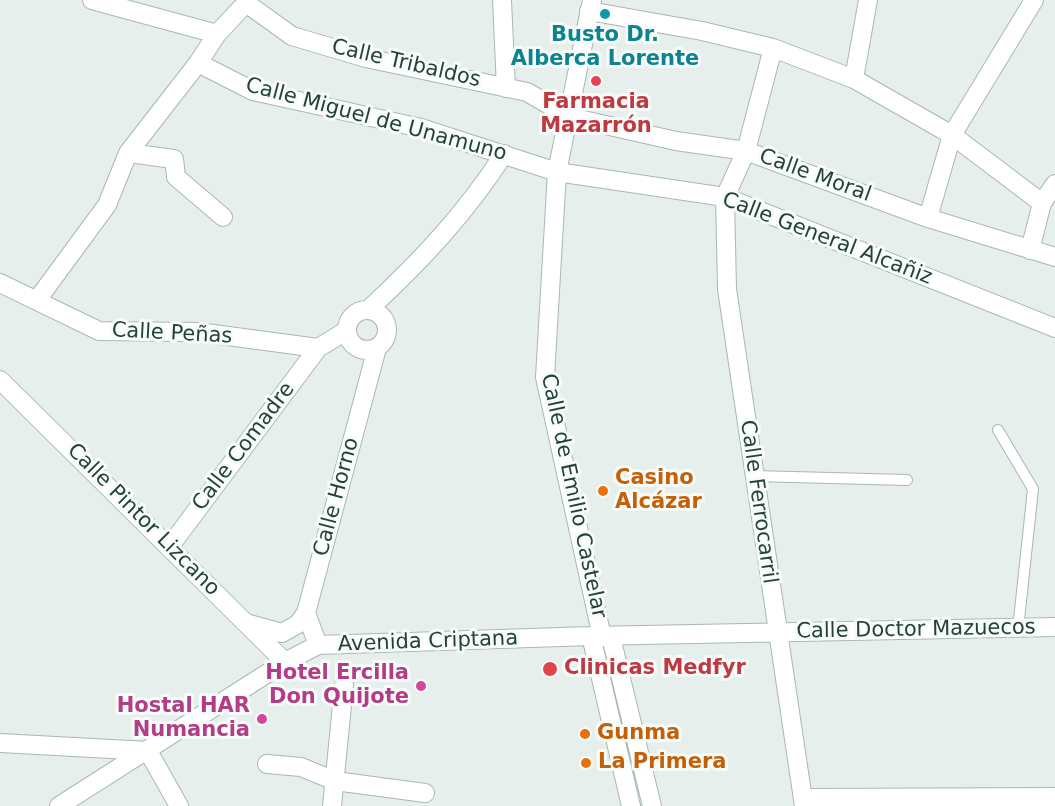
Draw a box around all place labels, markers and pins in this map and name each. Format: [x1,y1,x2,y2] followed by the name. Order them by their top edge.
[598,7,612,21] marker: Busto Dr. Alberca Lorente
[511,23,699,73] place label: Busto Dr. Alberca Lorente
[589,74,603,88] marker: Farmacia Mazarrón
[540,90,652,140] place label: Farmacia Mazarrón
[615,466,702,516] place label: Casino Alcázar
[596,484,610,498] marker: Casino Alcázar
[564,656,746,682] place label: Clinicas Medfyr
[541,660,559,678] marker: Clinicas Medfyr
[265,661,409,711] place label: Hotel Ercilla Don Quijote
[414,679,428,693] marker: Hotel Ercilla Don Quijote
[117,694,250,744] place label: Hostal HAR Numancia
[255,712,269,726] marker: Hostal HAR Numancia
[597,721,680,747] place label: Gunma
[578,727,592,741] marker: Gunma
[598,750,726,776] place label: La Primera
[579,756,593,770] marker: La Primera

